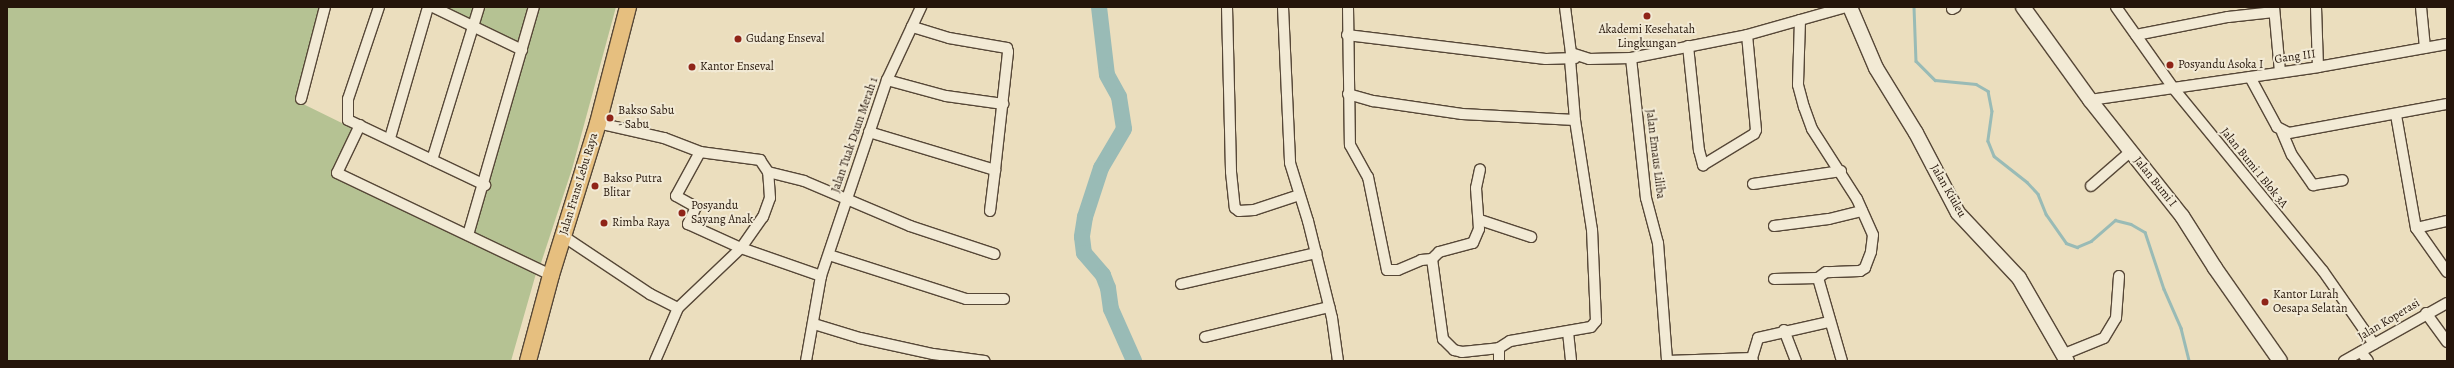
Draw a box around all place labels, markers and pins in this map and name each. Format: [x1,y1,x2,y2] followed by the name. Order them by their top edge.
[1642,11,1652,21] marker: Akademi Kesehatah Lingkungan
[1599,23,1695,51] place label: Akademi Kesehatah Lingkungan
[746,32,824,46] place label: Gudang Enseval
[733,34,743,44] marker: Gudang Enseval
[2178,58,2263,72] place label: Posyandu Asoka I
[700,60,774,74] place label: Kantor Enseval
[2165,60,2175,70] marker: Posyandu Asoka I
[687,62,697,72] marker: Kantor Enseval
[618,104,674,132] place label: Bakso Sabu - Sabu
[605,113,615,123] marker: Bakso Sabu - Sabu
[603,172,662,200] place label: Bakso Putra Blitar
[590,181,600,191] marker: Bakso Putra Blitar
[691,199,753,227] place label: Posyandu Sayang Anak
[676,207,688,219] marker: Posyandu Sayang Anak
[612,216,670,230] place label: Rimba Raya
[599,218,609,228] marker: Rimba Raya
[2273,288,2348,316] place label: Kantor Lurah Oesapa Selatan
[2260,297,2270,307] marker: Kantor Lurah Oesapa Selatan

